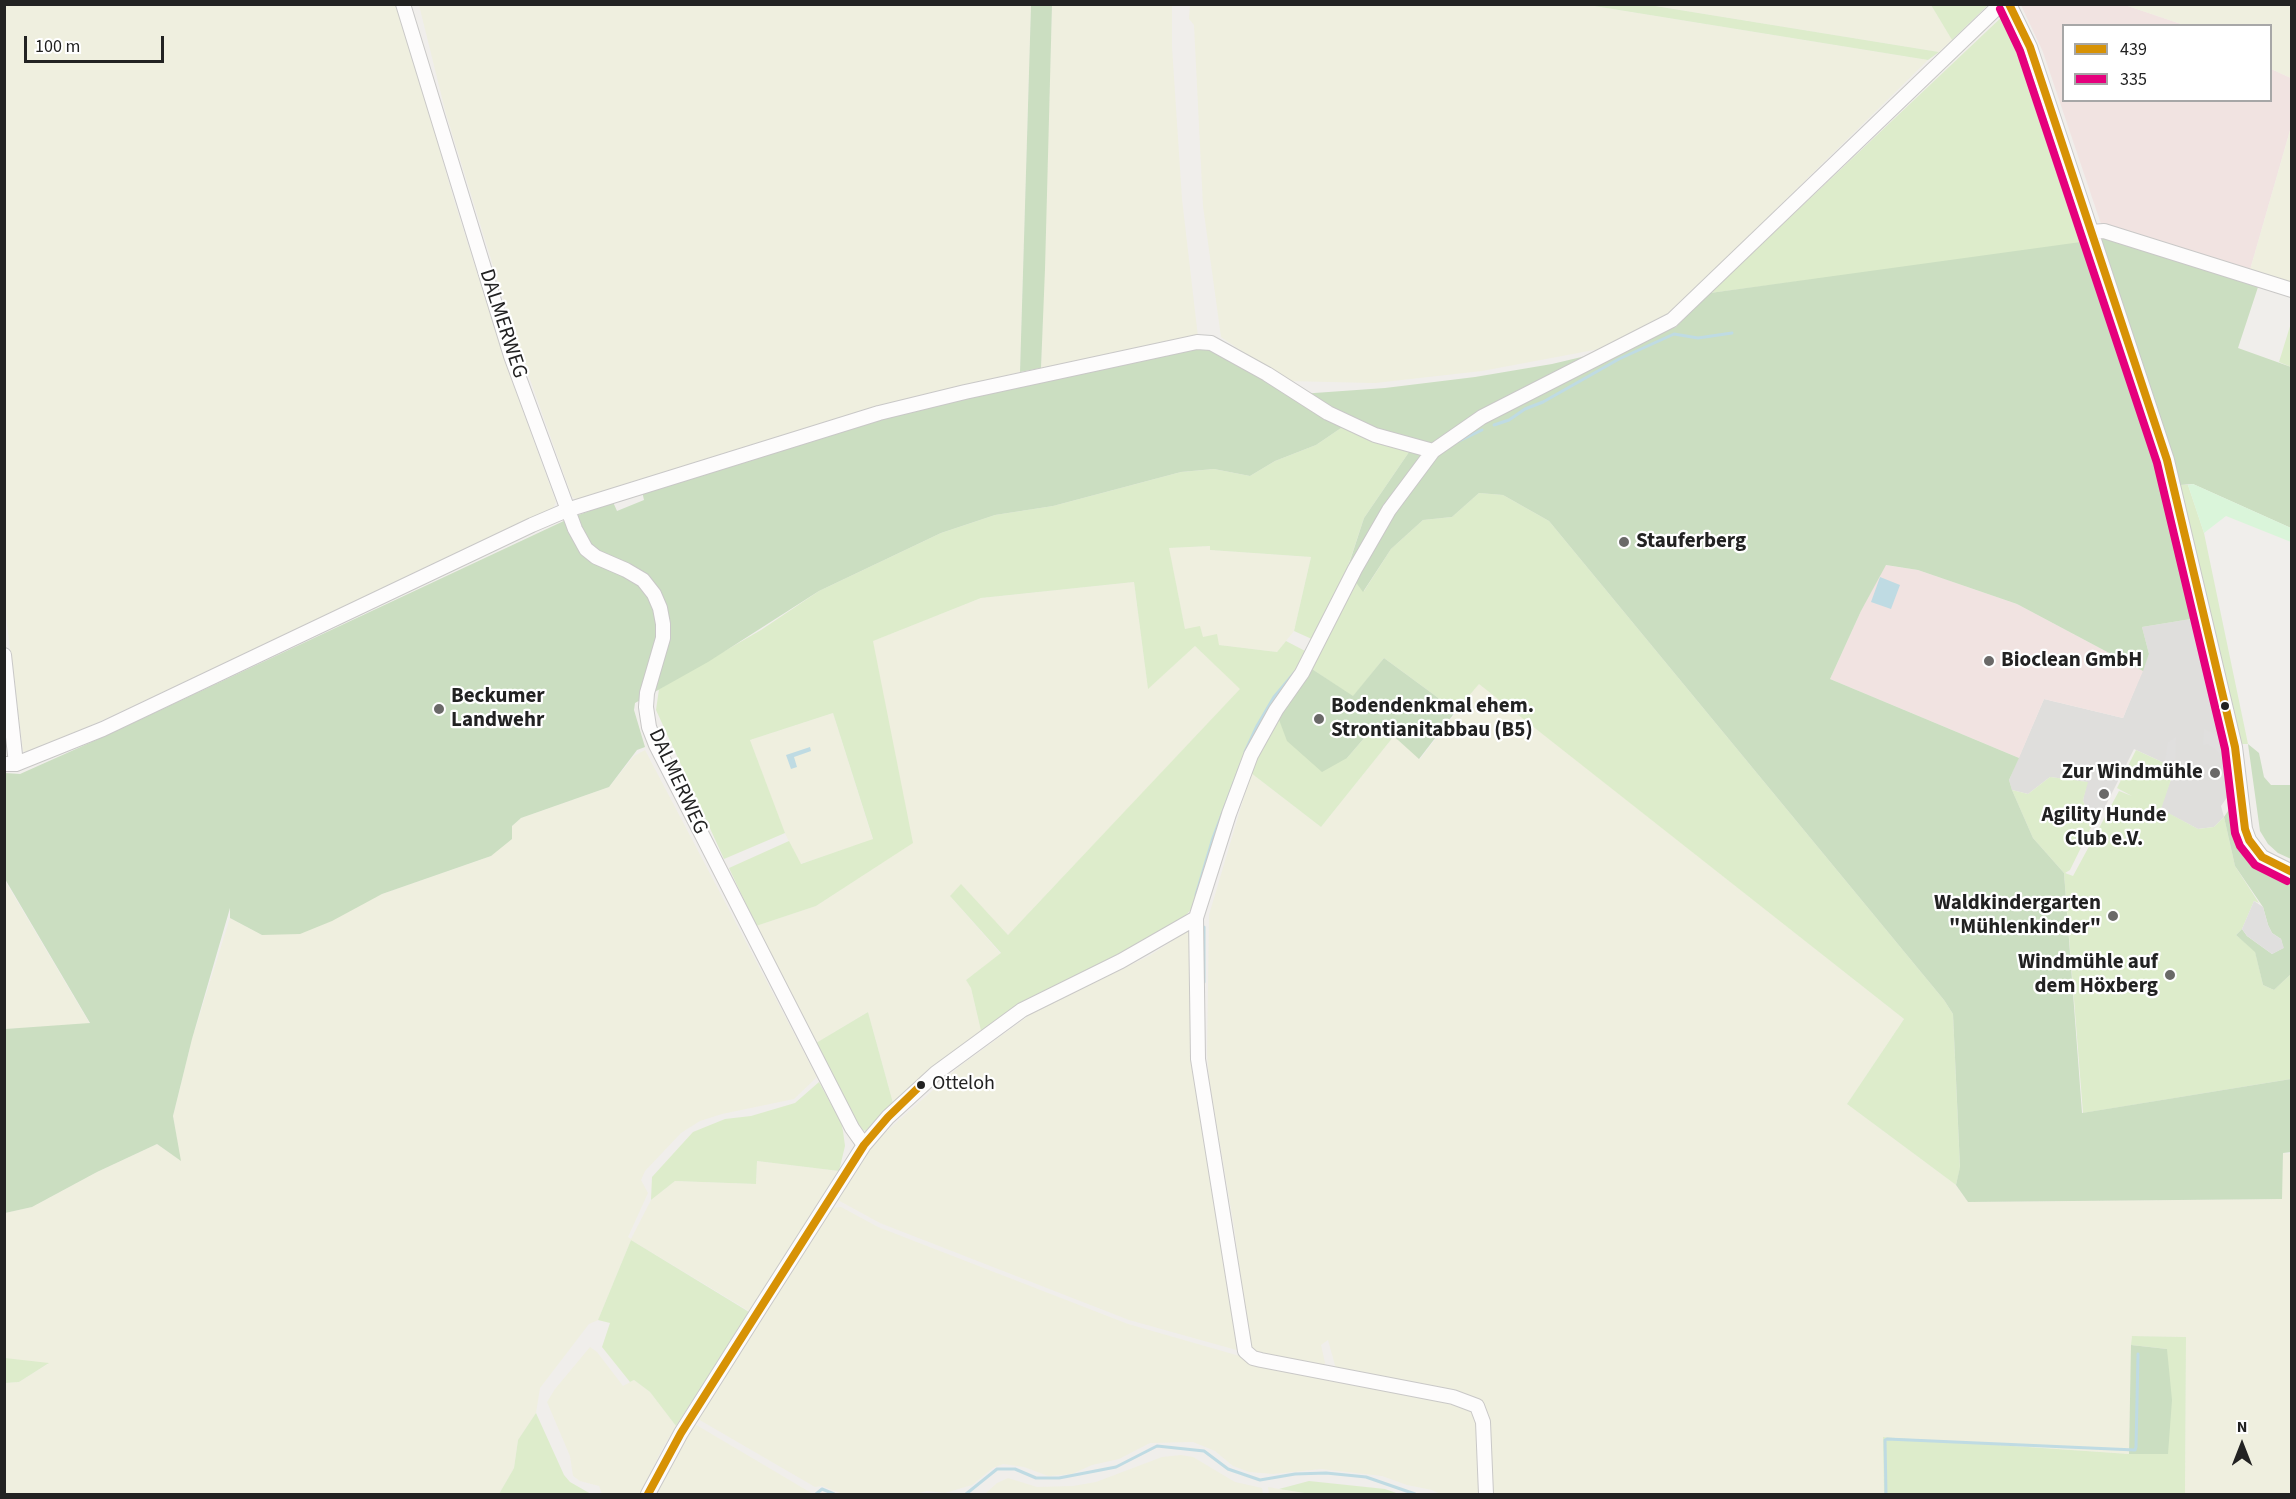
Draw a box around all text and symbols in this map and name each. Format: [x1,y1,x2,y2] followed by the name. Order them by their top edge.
[27,24,166,62] scale bar
[2062,24,2272,102] legend
[35,34,80,59] text: 100 m
[2120,37,2147,62] text: 439
[2120,67,2147,92] text: 335
[473,266,531,382] street label: DALMERWEG
[1636,529,1746,555] place label: Stauferberg
[1617,535,1631,549] marker: Stauferberg
[2001,648,2142,674] place label: Bioclean GmbH
[1982,654,1996,668] marker: Bioclean GmbH
[451,684,545,734] place label: Beckumer Landwehr
[1331,694,1534,744] place label: Bodendenkmal ehem. Strontianitabbau (B5)
[2219,700,2231,712] unlabelled marker
[432,702,446,716] marker: Beckumer Landwehr
[1312,712,1326,726] marker: Bodendenkmal ehem. Strontianitabbau (B5)
[642,725,712,839] street label: DALMERWEG
[2062,760,2203,786] place label: Zur Windmühle
[2208,766,2222,780] marker: Zur Windmühle
[2097,787,2111,801] marker: Agility Hunde Club e.V.
[2041,803,2167,853] place label: Agility Hunde Club e.V.
[1934,891,2101,941] place label: Waldkindergarten "Mühlenkinder"
[2106,909,2120,923] marker: Waldkindergarten "Mühlenkinder"
[2018,950,2158,1000] place label: Windmühle auf dem Höxberg
[2163,968,2177,982] marker: Windmühle auf dem Höxberg
[932,1073,995,1097] place label: Otteloh
[915,1079,927,1091] marker: Otteloh
[2212,1415,2272,1475] north arrow
[2237,1416,2247,1438] text: N

